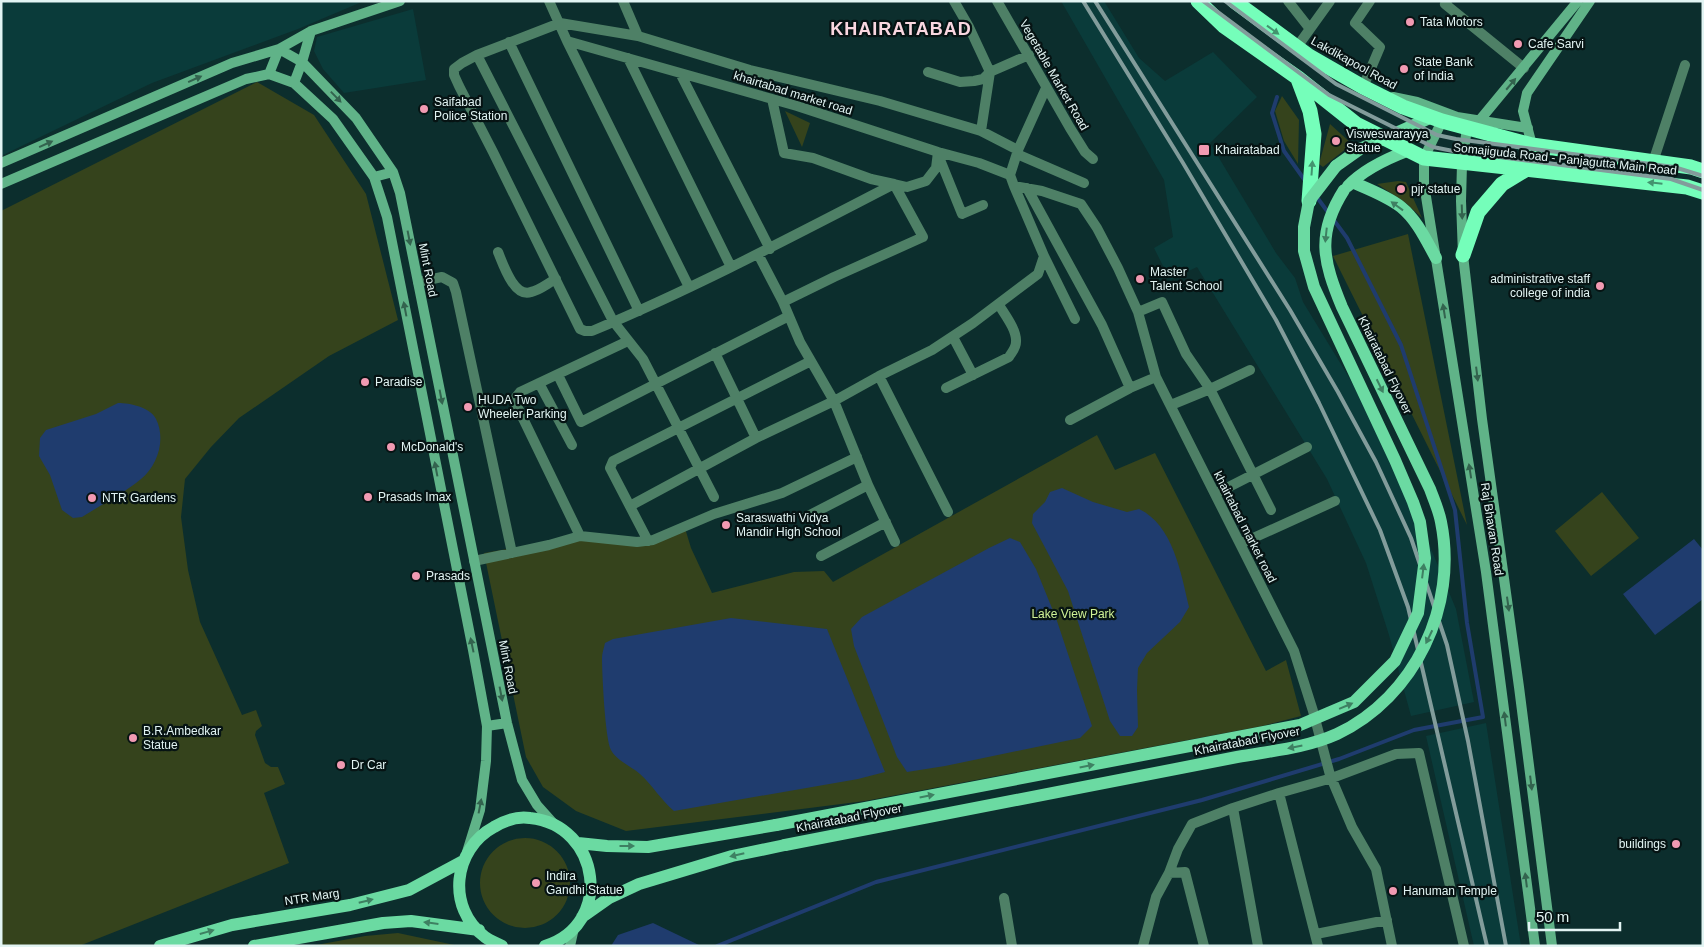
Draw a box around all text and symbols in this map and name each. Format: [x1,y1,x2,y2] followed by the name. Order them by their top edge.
[1420,15,1483,29] place label: Tata Motors
[1404,16,1416,28] marker: Tata Motors
[1017,17,1091,133] street label: Vegetable Market Road
[830,19,972,39] district label: KHAIRATABAD
[1266,25,1280,35] one-way arrow
[1309,34,1399,92] street label: Lakdikapool Road
[1528,37,1584,51] place label: Cafe Sarvi
[1512,38,1524,50] marker: Cafe Sarvi
[1414,55,1474,83] place label: State Bank of India
[1398,63,1410,75] marker: State Bank of India
[732,68,854,118] street label: khairtabad market road
[188,74,202,82] one-way arrow
[1505,77,1516,90] one-way arrow
[330,91,342,103] one-way arrow
[434,95,507,123] place label: Saifabad Police Station
[418,103,430,115] marker: Saifabad Police Station
[1346,127,1429,155] place label: Visweswarayya Statue
[1330,135,1342,147] marker: Visweswarayya Statue
[39,139,53,147] one-way arrow
[1452,140,1678,178] street label: Somajiguda Road - Panjagutta Main Road
[1197,143,1211,157] marker: Khairatabad
[1215,143,1280,157] place label: Khairatabad
[1308,159,1316,175] one-way arrow
[1647,179,1663,187] one-way arrow
[1411,182,1461,196] place label: pjr statue
[1395,183,1407,195] marker: pjr statue
[1391,200,1404,211] one-way arrow
[1458,205,1466,221] one-way arrow
[1322,227,1330,243] one-way arrow
[405,230,413,246] one-way arrow
[416,242,440,298] street label: Mint Road
[1150,265,1222,293] place label: Master Talent School
[1490,272,1591,300] place label: administrative staff college of india
[1134,273,1146,285] marker: Master Talent School
[1594,280,1606,292] marker: administrative staff college of india
[401,302,409,317] one-way arrow
[1440,303,1448,319] one-way arrow
[1355,314,1415,416] street label: Khairatabad Flyover
[1473,366,1481,382] one-way arrow
[375,375,423,389] place label: Paradise
[359,376,371,388] marker: Paradise
[1376,379,1384,393] one-way arrow
[437,390,445,405] one-way arrow
[478,393,567,421] place label: HUDA Two Wheeler Parking
[462,401,474,413] marker: HUDA Two Wheeler Parking
[401,440,463,454] place label: McDonald's
[385,441,397,453] marker: McDonald's
[432,460,440,476] one-way arrow
[1466,463,1474,479] one-way arrow
[1211,469,1279,585] street label: khairtabad market road
[1478,481,1506,577] street label: Raj Bhavan Road
[378,490,451,504] place label: Prasads Imax
[102,491,176,505] place label: NTR Gardens
[362,491,374,503] marker: Prasads Imax
[86,492,98,504] marker: NTR Gardens
[736,511,841,539] place label: Saraswathi Vidya Mandir High School
[720,519,732,531] marker: Saraswathi Vidya Mandir High School
[1419,562,1427,578] one-way arrow
[426,569,470,583] place label: Prasads
[410,570,422,582] marker: Prasads
[1504,597,1512,613] one-way arrow
[1031,607,1116,621] park label: Lake View Park
[1425,630,1433,645] one-way arrow
[468,638,476,653] one-way arrow
[496,639,520,695] street label: Mint Road
[497,686,505,702] one-way arrow
[1339,701,1354,709] one-way arrow
[1501,711,1509,727] one-way arrow
[143,724,221,752] place label: B.R.Ambedkar Statue
[1193,724,1301,758] street label: Khairatabad Flyover
[127,732,139,744] marker: B.R.Ambedkar Statue
[1287,743,1303,751] one-way arrow
[351,758,386,772] place label: Dr Car
[335,759,347,771] marker: Dr Car
[1079,761,1095,769] one-way arrow
[1527,775,1535,791] one-way arrow
[920,792,935,800] one-way arrow
[476,797,484,813] one-way arrow
[795,801,903,835] street label: Khairatabad Flyover
[1619,837,1666,851] place label: buildings
[1670,838,1682,850] marker: buildings
[619,842,635,850] one-way arrow
[729,851,744,859] one-way arrow
[546,869,623,897] place label: Indira Gandhi Statue
[1522,872,1530,888] one-way arrow
[530,877,542,889] marker: Indira Gandhi Statue
[1403,884,1497,898] place label: Hanuman Temple
[1387,885,1399,897] marker: Hanuman Temple
[284,886,340,908] street label: NTR Marg
[359,897,374,905] one-way arrow
[1529,900,1620,932] scale bar
[1536,908,1569,925] text: 50 m
[422,919,438,927] one-way arrow
[200,927,215,935] one-way arrow

